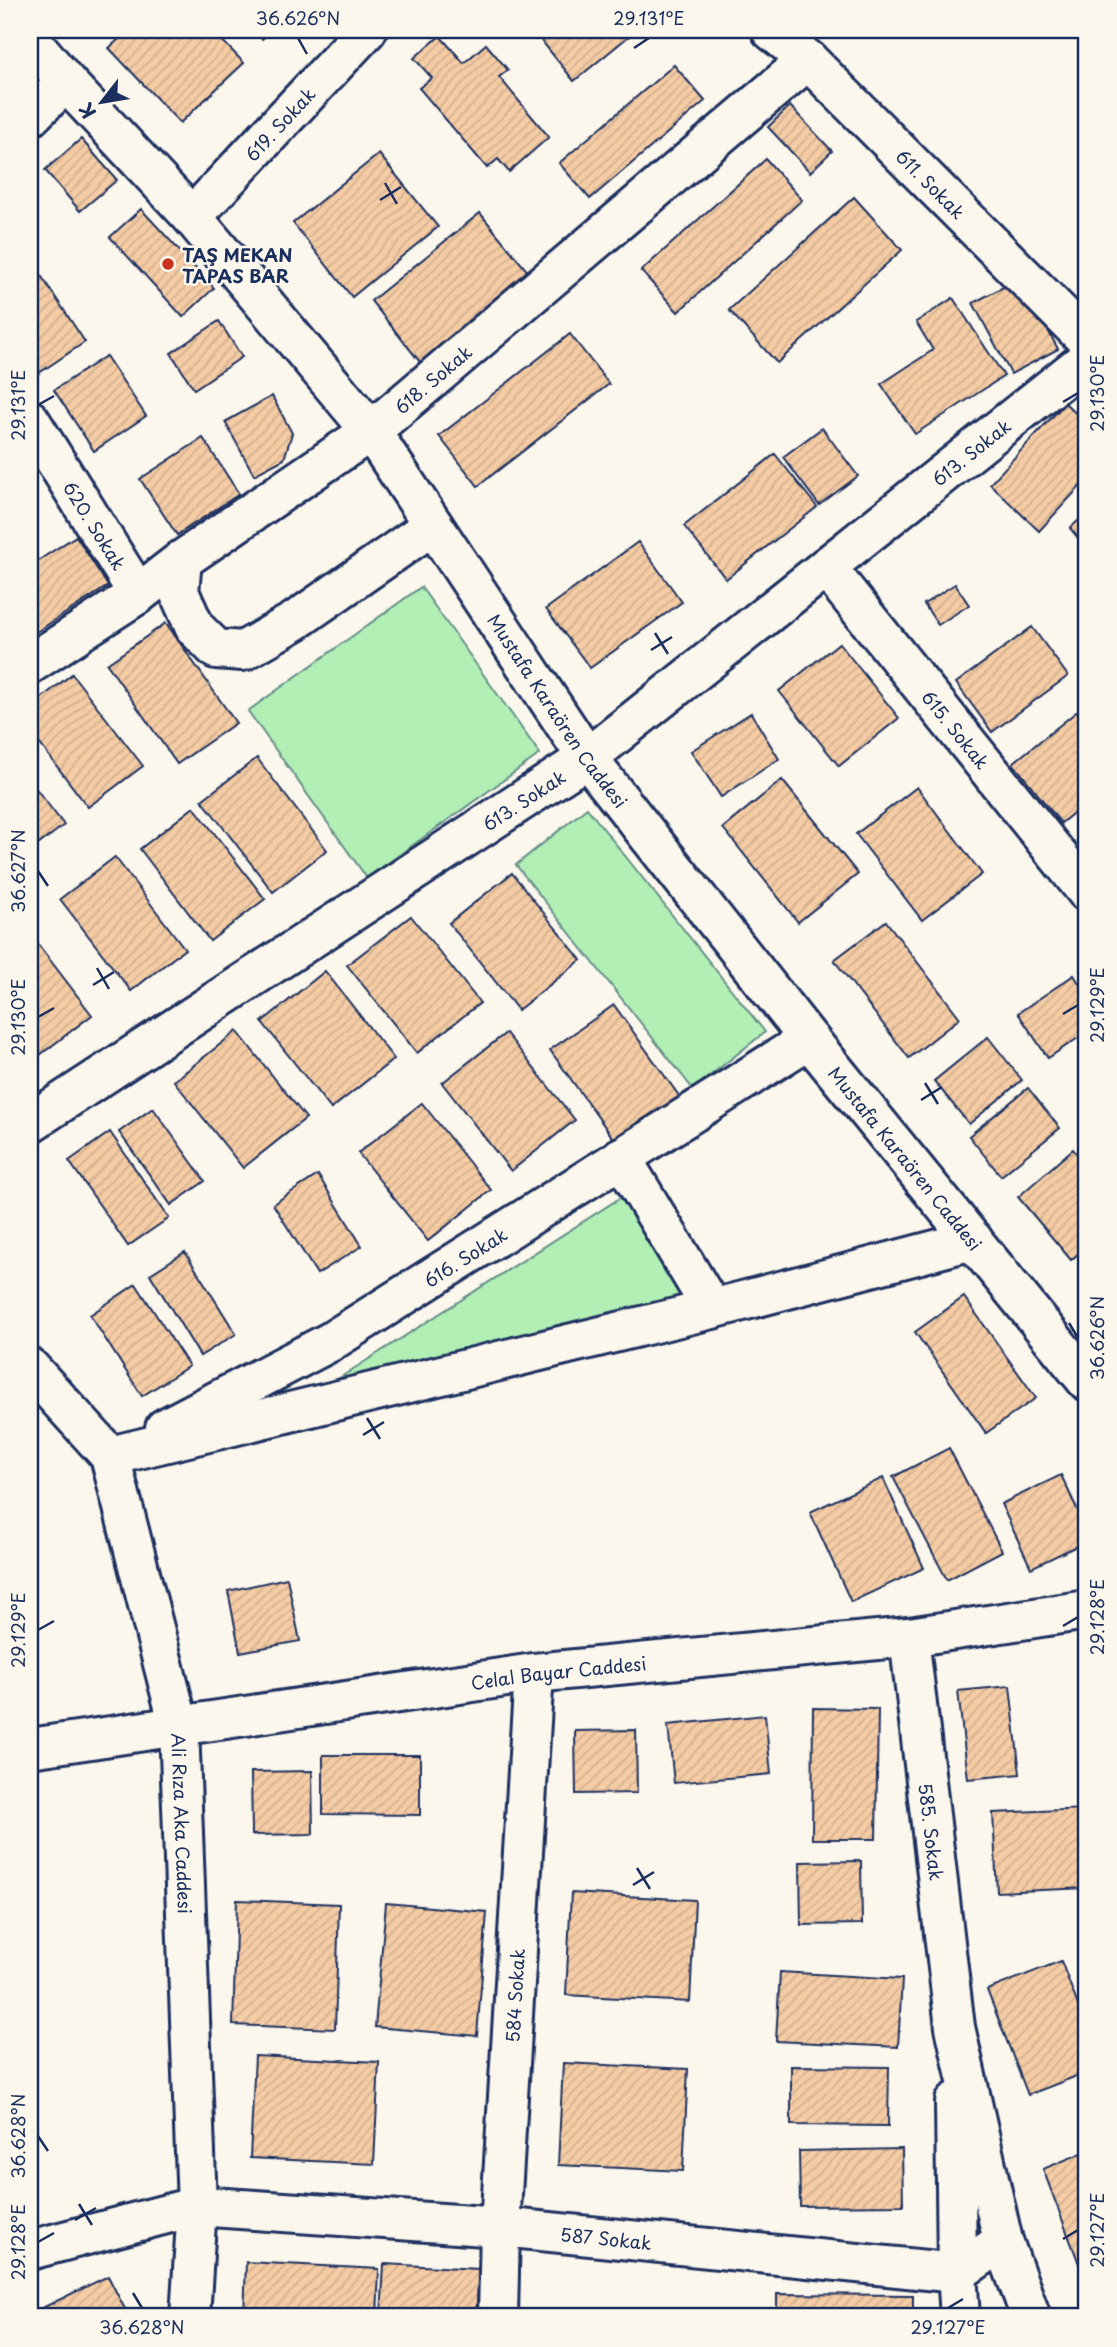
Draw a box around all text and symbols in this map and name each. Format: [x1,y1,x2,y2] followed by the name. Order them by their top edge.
[256,4,340,31] text: 36.626°N
[613,4,685,31] text: 29.131°E
[66,66,136,136] north arrow
[238,81,321,166] street label: 619. Sokak
[71,98,102,124] text: K
[890,143,972,224] street label: 611. Sokak
[182,241,292,289] place label: TAŞ MEKAN TAPAS BAR
[160,256,176,272] marker: TAŞ MEKAN TAPAS BAR
[388,338,477,419] street label: 618. Sokak
[1083,354,1110,432] text: 29.130°E
[4,369,31,441] text: 29.131°E
[926,412,1016,492] street label: 613. Sokak
[58,476,133,575] street label: 620. Sokak
[482,608,635,813] street label: Mustafa Karaören Caddesi
[916,684,996,774] street label: 615. Sokak
[477,763,570,837] street label: 613. Sokak
[4,829,31,913] text: 36.627°N
[1083,967,1110,1043] text: 29.129°E
[4,978,31,1056] text: 29.130°E
[823,1060,989,1256] street label: Mustafa Karaören Caddesi
[418,1220,512,1293] street label: 616. Sokak
[1083,1296,1110,1380] text: 36.626°N
[1083,1579,1110,1655] text: 29.128°E
[4,1592,31,1668] text: 29.129°E
[469,1649,647,1696] street label: Celal Bayar Caddesi
[166,1732,200,1914] street label: Ali Rıza Aka Caddesi
[913,1781,951,1882] street label: 585. Sokak
[498,1948,531,2043] street label: 584 Sokak
[4,2093,31,2179] text: 36.628°N
[1083,2192,1110,2268] text: 29.127°E
[4,2204,31,2280] text: 29.128°E
[559,2220,653,2256] street label: 587 Sokak
[99,2313,185,2340] text: 36.628°N
[910,2313,986,2340] text: 29.127°E

